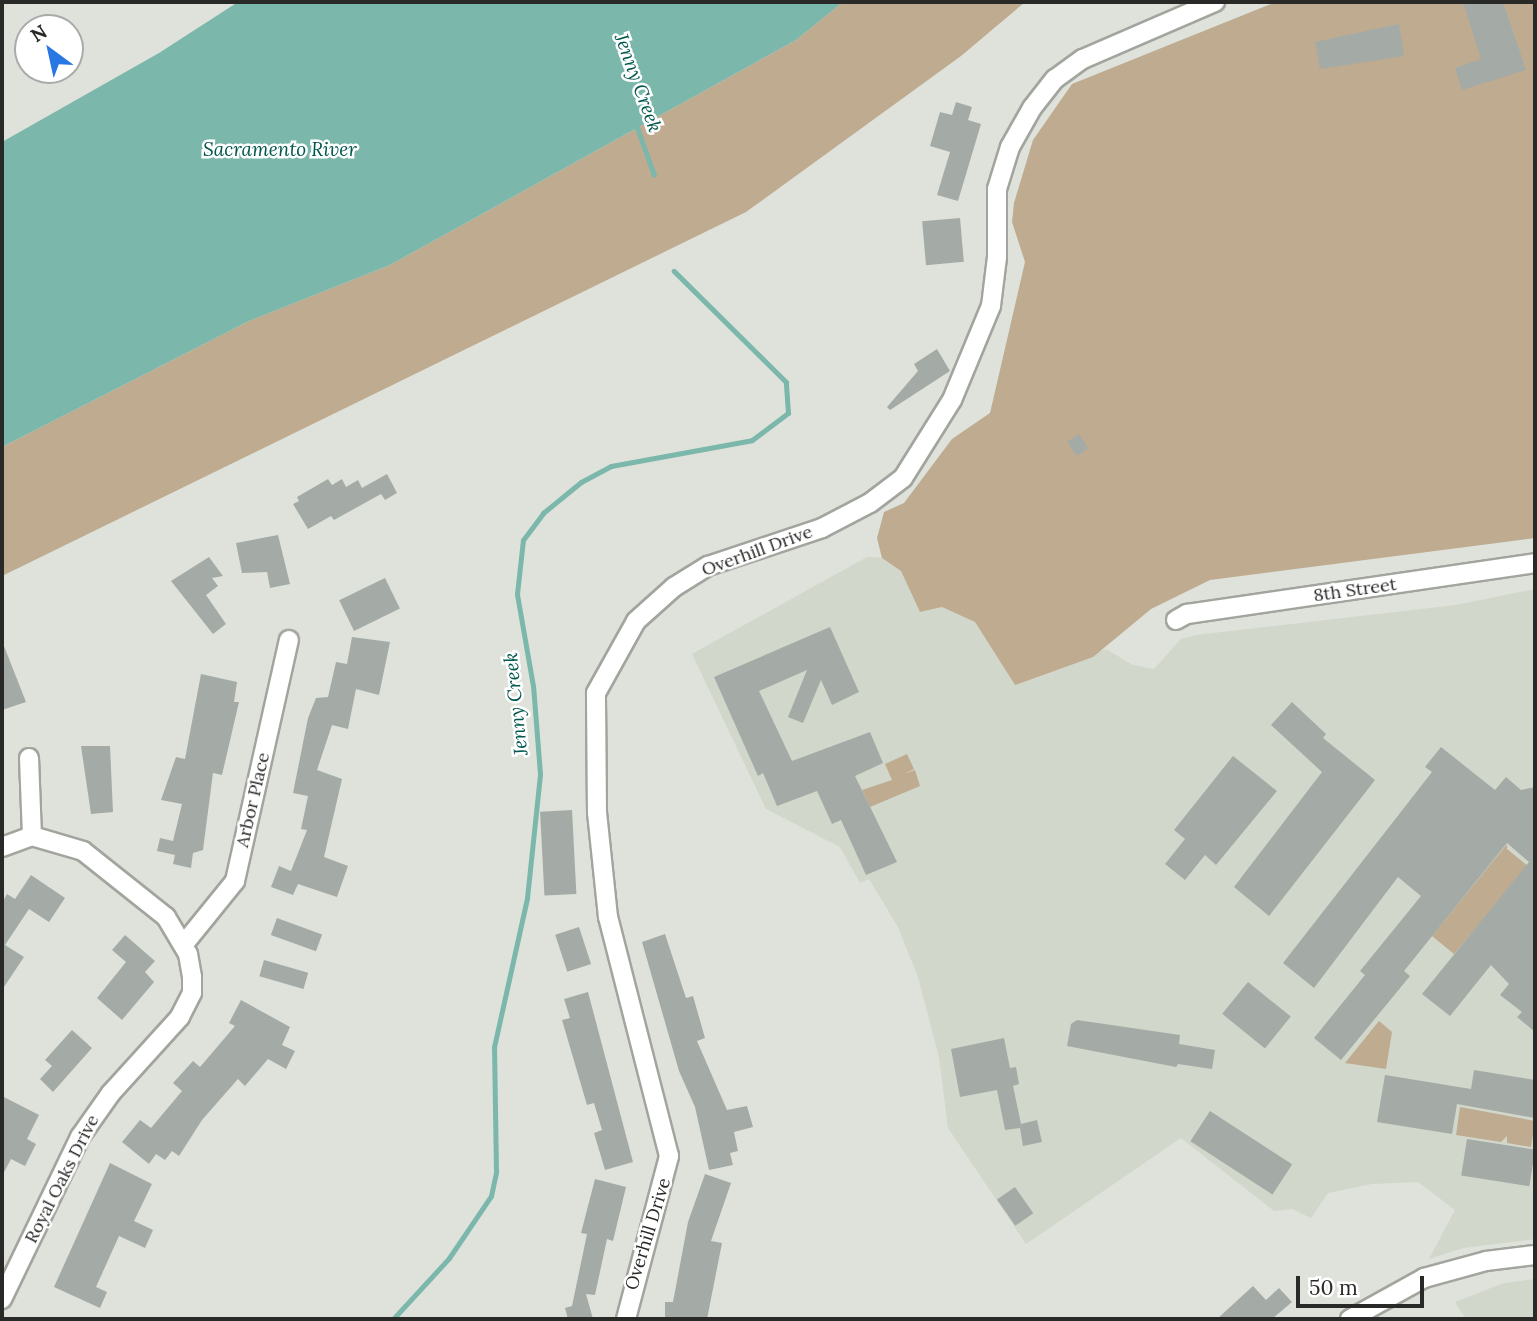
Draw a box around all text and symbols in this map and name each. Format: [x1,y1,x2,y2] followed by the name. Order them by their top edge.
[14,14,84,84] north arrow
[26,19,51,47] text: N
[610,31,666,135] water label: Jenny Creek
[203,139,357,161] water label: Sacramento River
[699,521,815,581] street label: Overhill Drive
[1312,573,1398,607] street label: 8th Street
[499,651,533,757] water label: Jenny Creek
[232,750,274,850] street label: Arbor Place
[20,1111,104,1247] street label: Royal Oaks Drive
[621,1175,675,1293] street label: Overhill Drive
[1299,1262,1427,1306] scale bar
[1309,1274,1358,1301] text: 50 m

